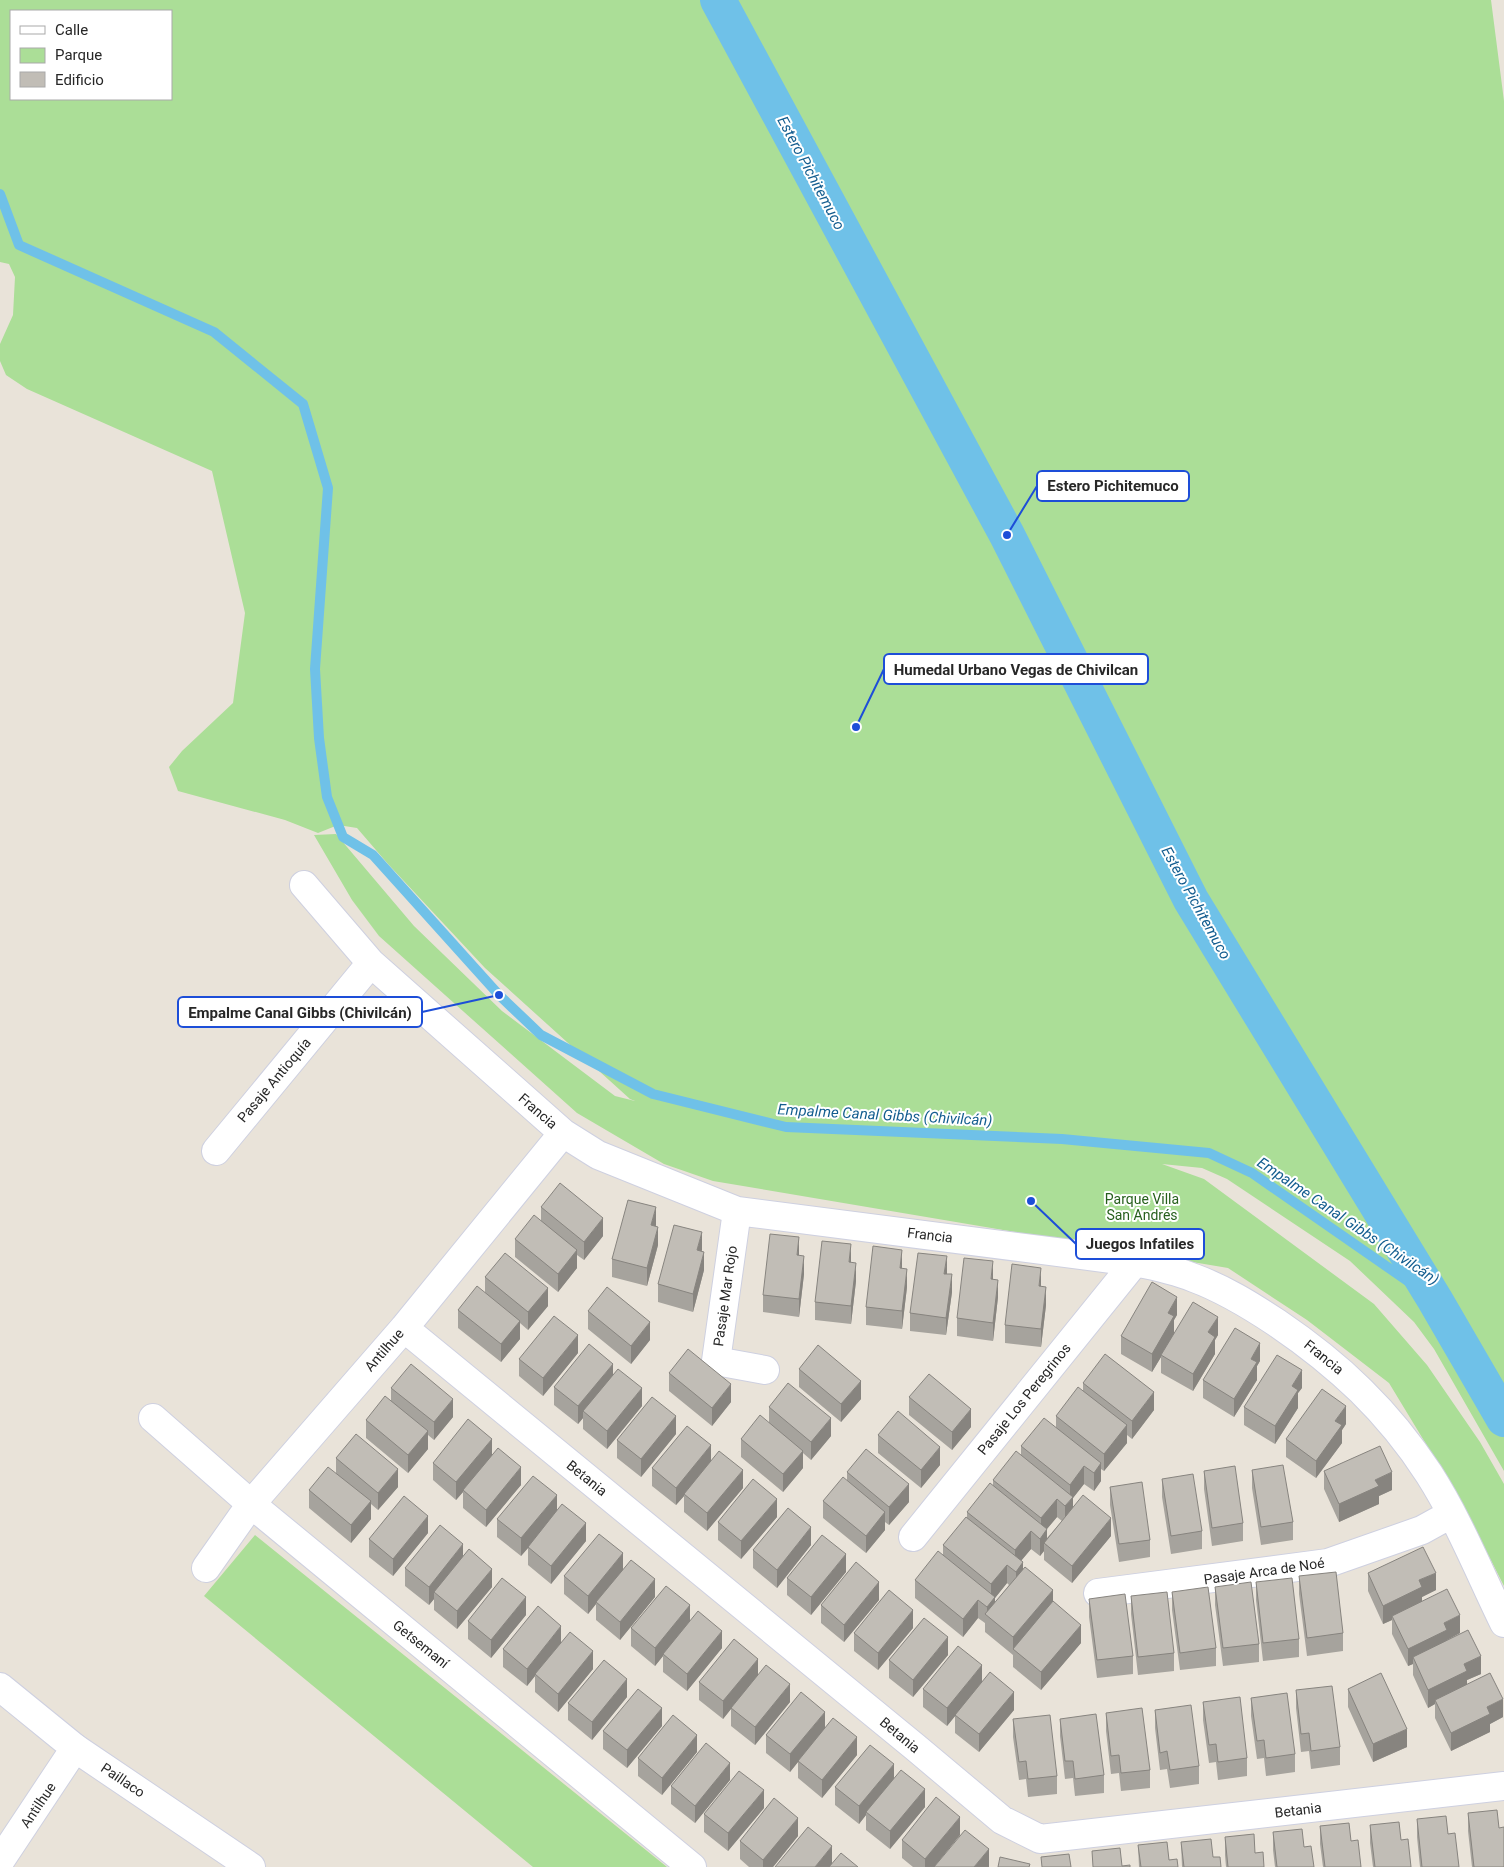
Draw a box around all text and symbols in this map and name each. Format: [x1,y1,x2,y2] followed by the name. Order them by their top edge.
[10,10,172,100] legend
[55,21,88,39] text: Calle
[55,46,102,64] text: Parque
[55,71,104,89] text: Edificio
[773,113,849,233] water label: Estero Pichitemuco
[1037,471,1189,501] callout: Estero Pichitemuco
[1047,477,1179,495] text: Estero Pichitemuco
[884,654,1148,684] callout: Humedal Urbano Vegas de Chivilcan
[894,661,1138,679] text: Humedal Urbano Vegas de Chivilcan
[1158,844,1234,962] water label: Estero Pichitemuco
[178,997,422,1027] callout: Empalme Canal Gibbs (Chivilcán)
[188,1004,412,1022] text: Empalme Canal Gibbs (Chivilcán)
[234,1035,314,1125] street label: Pasaje Antioquía
[515,1090,561,1132] street label: Francia
[777,1100,993,1130] water label: Empalme Canal Gibbs (Chivilcán)
[1254,1153,1442,1289] water label: Empalme Canal Gibbs (Chivilcán)
[1105,1191,1179,1223] park label: Parque Villa San Andrés
[906,1224,954,1246] street label: Francia
[1076,1229,1204,1259] callout: Juegos Infatiles
[1086,1235,1194,1253] text: Juegos Infatiles
[710,1245,740,1347] street label: Pasaje Mar Rojo
[361,1325,407,1375] street label: Antilhue
[1301,1336,1347,1378] street label: Francia
[974,1340,1074,1458] street label: Pasaje Los Peregrinos
[564,1457,610,1499] street label: Betania
[1203,1555,1325,1587] street label: Pasaje Arca de Noé
[390,1617,453,1672] street label: Getsemaní
[877,1714,923,1756] street label: Betania
[98,1760,148,1800] street label: Paillaco
[17,1779,59,1831] street label: Antilhue
[1274,1799,1322,1821] street label: Betania

